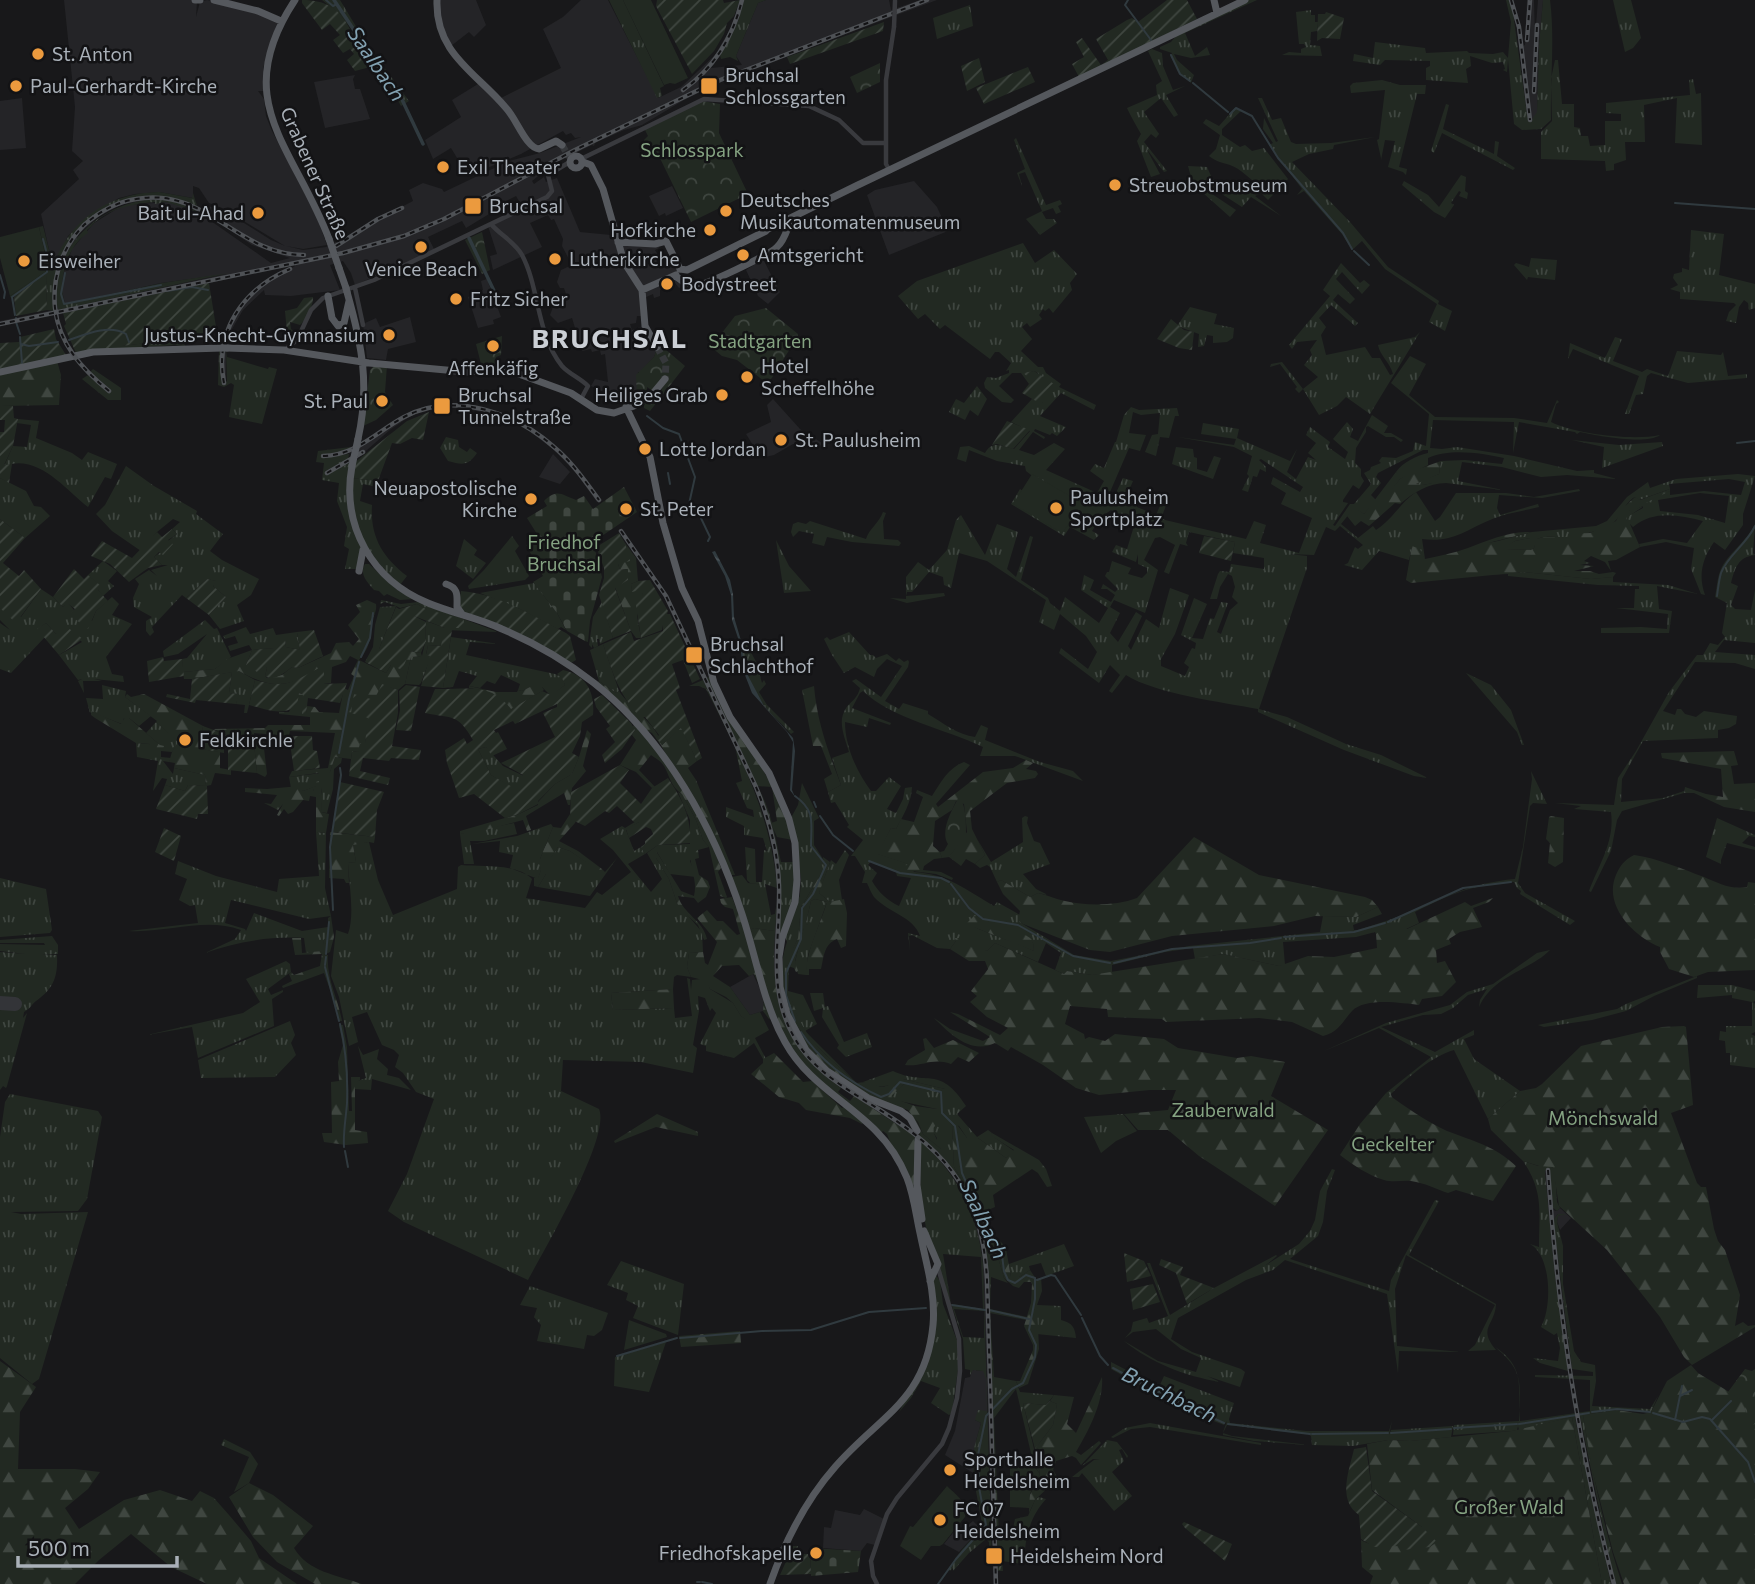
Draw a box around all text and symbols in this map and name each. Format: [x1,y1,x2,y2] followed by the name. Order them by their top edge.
[343,21,411,106] water label: Saalbach
[52,42,133,65] place label: St. Anton
[30,46,46,62] marker: St. Anton
[725,63,846,108] place label: Bruchsal Schlossgarten
[30,74,217,97] place label: Paul-Gerhardt-Kirche
[699,76,719,96] marker: Bruchsal Schlossgarten
[8,78,24,94] marker: Paul-Gerhardt-Kirche
[276,103,355,242] street label: Grabener Straße
[640,138,744,161] park label: Schlosspark
[457,155,560,178] place label: Exil Theater
[435,159,451,175] marker: Exil Theater
[1129,173,1287,196] place label: Streuobstmuseum
[1107,177,1123,193] marker: Streuobstmuseum
[740,188,960,233] place label: Deutsches Musikautomatenmuseum
[489,194,563,217] place label: Bruchsal
[463,196,483,216] marker: Bruchsal
[137,201,244,224] place label: Bait ul-Ahad
[718,203,734,219] marker: Deutsches Musikautomatenmuseum
[250,205,266,221] marker: Bait ul-Ahad
[610,218,696,241] place label: Hofkirche
[702,222,718,238] marker: Hofkirche
[413,239,429,255] marker: Venice Beach
[757,243,864,266] place label: Amtsgericht
[569,247,680,270] place label: Lutherkirche
[735,247,751,263] marker: Amtsgericht
[38,249,121,272] place label: Eisweiher
[547,251,563,267] marker: Lutherkirche
[16,253,32,269] marker: Eisweiher
[364,257,478,280] place label: Venice Beach
[681,272,777,295] place label: Bodystreet
[659,276,675,292] marker: Bodystreet
[470,287,568,310] place label: Fritz Sicher
[448,291,464,307] marker: Fritz Sicher
[532,322,688,353] district label: BRUCHSAL
[144,323,375,346] place label: Justus-Knecht-Gymnasium
[381,327,397,343] marker: Justus-Knecht-Gymnasium
[708,329,812,352] park label: Stadtgarten
[485,338,501,354] marker: Affenkäfig
[761,354,874,399] place label: Hotel Scheffelhöhe
[448,356,538,379] place label: Affenkäfig
[739,369,755,385] marker: Hotel Scheffelhöhe
[458,383,571,428] place label: Bruchsal Tunnelstraße
[594,383,708,406] place label: Heiliges Grab
[714,387,730,403] marker: Heiliges Grab
[304,389,368,412] place label: St. Paul
[374,393,390,409] marker: St. Paul
[432,396,452,416] marker: Bruchsal Tunnelstraße
[795,428,921,451] place label: St. Paulusheim
[773,432,789,448] marker: St. Paulusheim
[659,437,766,460] place label: Lotte Jordan
[637,441,653,457] marker: Lotte Jordan
[373,476,517,521] place label: Neuapostolische Kirche
[1070,485,1169,530] place label: Paulusheim Sportplatz
[523,491,539,507] marker: Neuapostolische Kirche
[640,497,714,520] place label: St. Peter
[1048,500,1064,516] marker: Paulusheim Sportplatz
[618,501,634,517] marker: St. Peter
[527,530,601,575] park label: Friedhof Bruchsal
[710,632,814,677] place label: Bruchsal Schlachthof
[684,645,704,665] marker: Bruchsal Schlachthof
[199,728,293,751] place label: Feldkirchle
[177,732,193,748] marker: Feldkirchle
[1172,1098,1274,1121] park label: Zauberwald
[1548,1106,1658,1129] park label: Mönchswald
[1351,1132,1435,1155] park label: Geckelter
[955,1174,1014,1262] water label: Saalbach
[1118,1360,1221,1427] water label: Bruchbach
[964,1447,1070,1492] place label: Sporthalle Heidelsheim
[942,1462,958,1478] marker: Sporthalle Heidelsheim
[1454,1495,1564,1518] park label: Großer Wald
[954,1497,1060,1542] place label: FC 07 Heidelsheim
[932,1512,948,1528] marker: FC 07 Heidelsheim
[18,1524,177,1568] scale bar
[28,1535,90,1560] text: 500 m
[659,1541,802,1564] place label: Friedhofskapelle
[1010,1544,1164,1567] place label: Heidelsheim Nord
[808,1545,824,1561] marker: Friedhofskapelle
[984,1546,1004,1566] marker: Heidelsheim Nord

